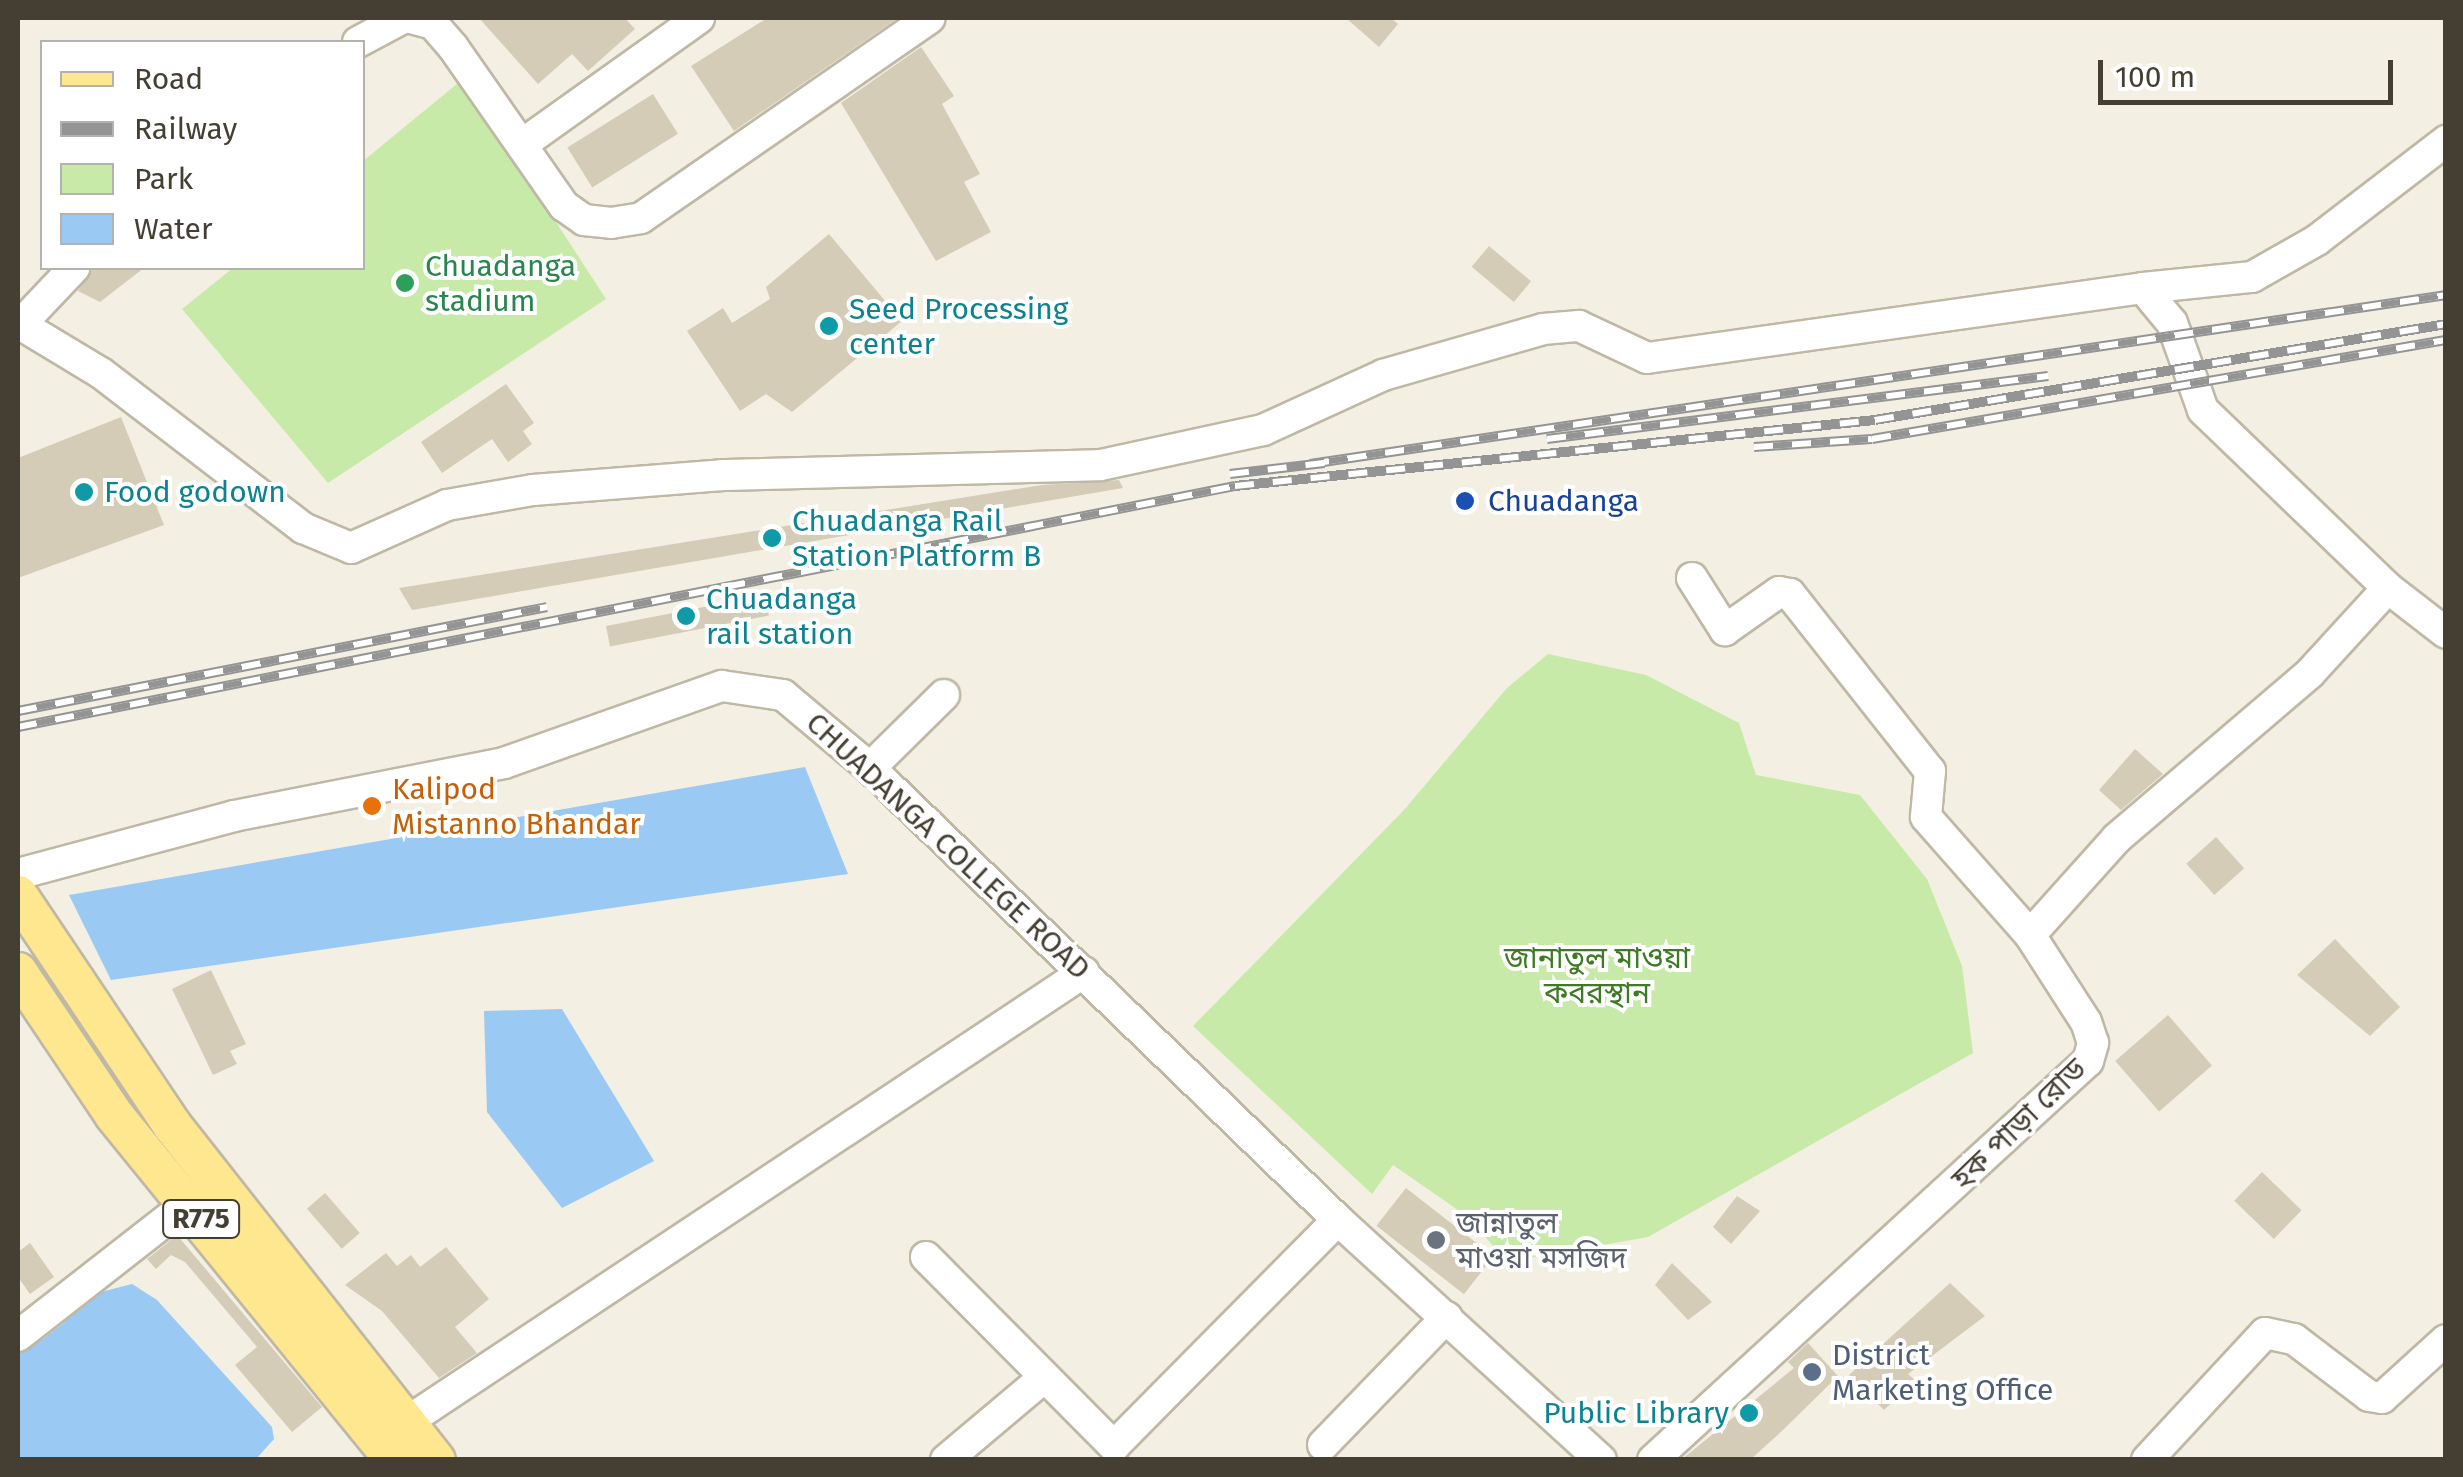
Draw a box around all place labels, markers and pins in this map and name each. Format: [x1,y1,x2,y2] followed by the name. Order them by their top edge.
[425,248,576,318] place label: Chuadanga stadium
[394,272,416,294] marker: Chuadanga stadium
[849,291,1068,362] place label: Seed Processing center
[818,315,840,337] marker: Seed Processing center
[104,474,286,510] place label: Food godown
[73,481,95,503] marker: Food godown
[1488,483,1639,519] place label: Chuadanga
[1452,488,1478,514] marker: Chuadanga
[792,503,1041,574] place label: Chuadanga Rail Station Platform B
[761,527,783,549] marker: Chuadanga Rail Station Platform B
[706,581,857,652] place label: Chuadanga rail station
[675,605,697,627] marker: Chuadanga rail station
[392,771,641,842] place label: Kalipod Mistanno Bhandar
[361,795,383,817] marker: Kalipod Mistanno Bhandar
[1456,1205,1627,1276] place label: জান্নাতুল মাওয়া মসজিদ
[1425,1229,1447,1251] marker: জান্নাতুল মাওয়া মসজিদ
[1832,1337,2053,1408] place label: District Marketing Office
[1801,1361,1823,1383] marker: District Marketing Office
[1543,1395,1729,1431] place label: Public Library
[1738,1402,1760,1424] marker: Public Library

